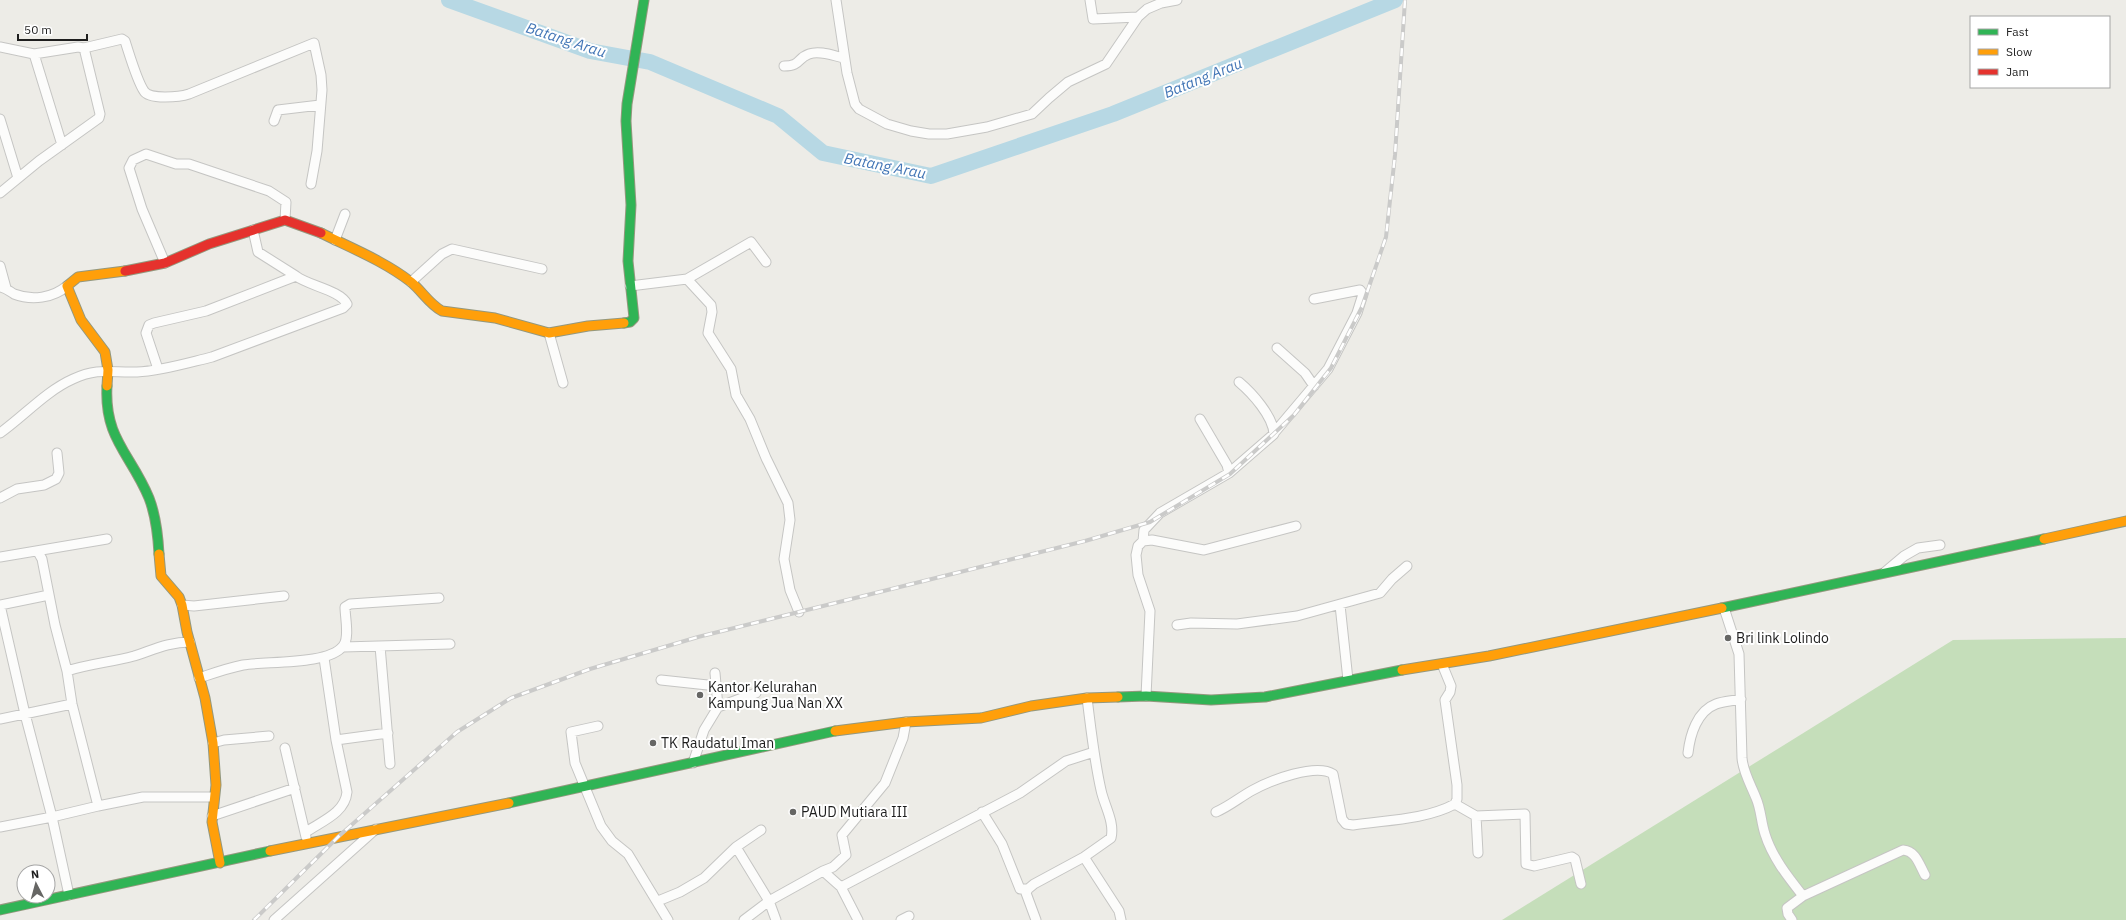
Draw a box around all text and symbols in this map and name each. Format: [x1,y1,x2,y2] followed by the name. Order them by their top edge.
[18,16,87,42] scale bar
[1970,16,2110,88] legend
[524,18,609,61] water label: Batang Arau
[24,22,52,37] text: 50 m
[2006,24,2029,39] text: Fast
[2006,44,2032,59] text: Slow
[1161,53,1245,102] water label: Batang Arau
[2006,64,2029,79] text: Jam
[843,148,928,183] water label: Batang Arau
[1736,629,1829,647] place label: Bri link Lolindo
[1723,633,1733,643] marker: Bri link Lolindo
[708,678,843,712] place label: Kantor Kelurahan Kampung Jua Nan XX
[695,690,705,700] marker: Kantor Kelurahan Kampung Jua Nan XX
[661,734,774,752] place label: TK Raudatul Iman
[648,738,658,748] marker: TK Raudatul Iman
[801,803,908,821] place label: PAUD Mutiara III
[788,807,798,817] marker: PAUD Mutiara III
[16,864,56,904] north arrow
[30,867,40,881] text: N

